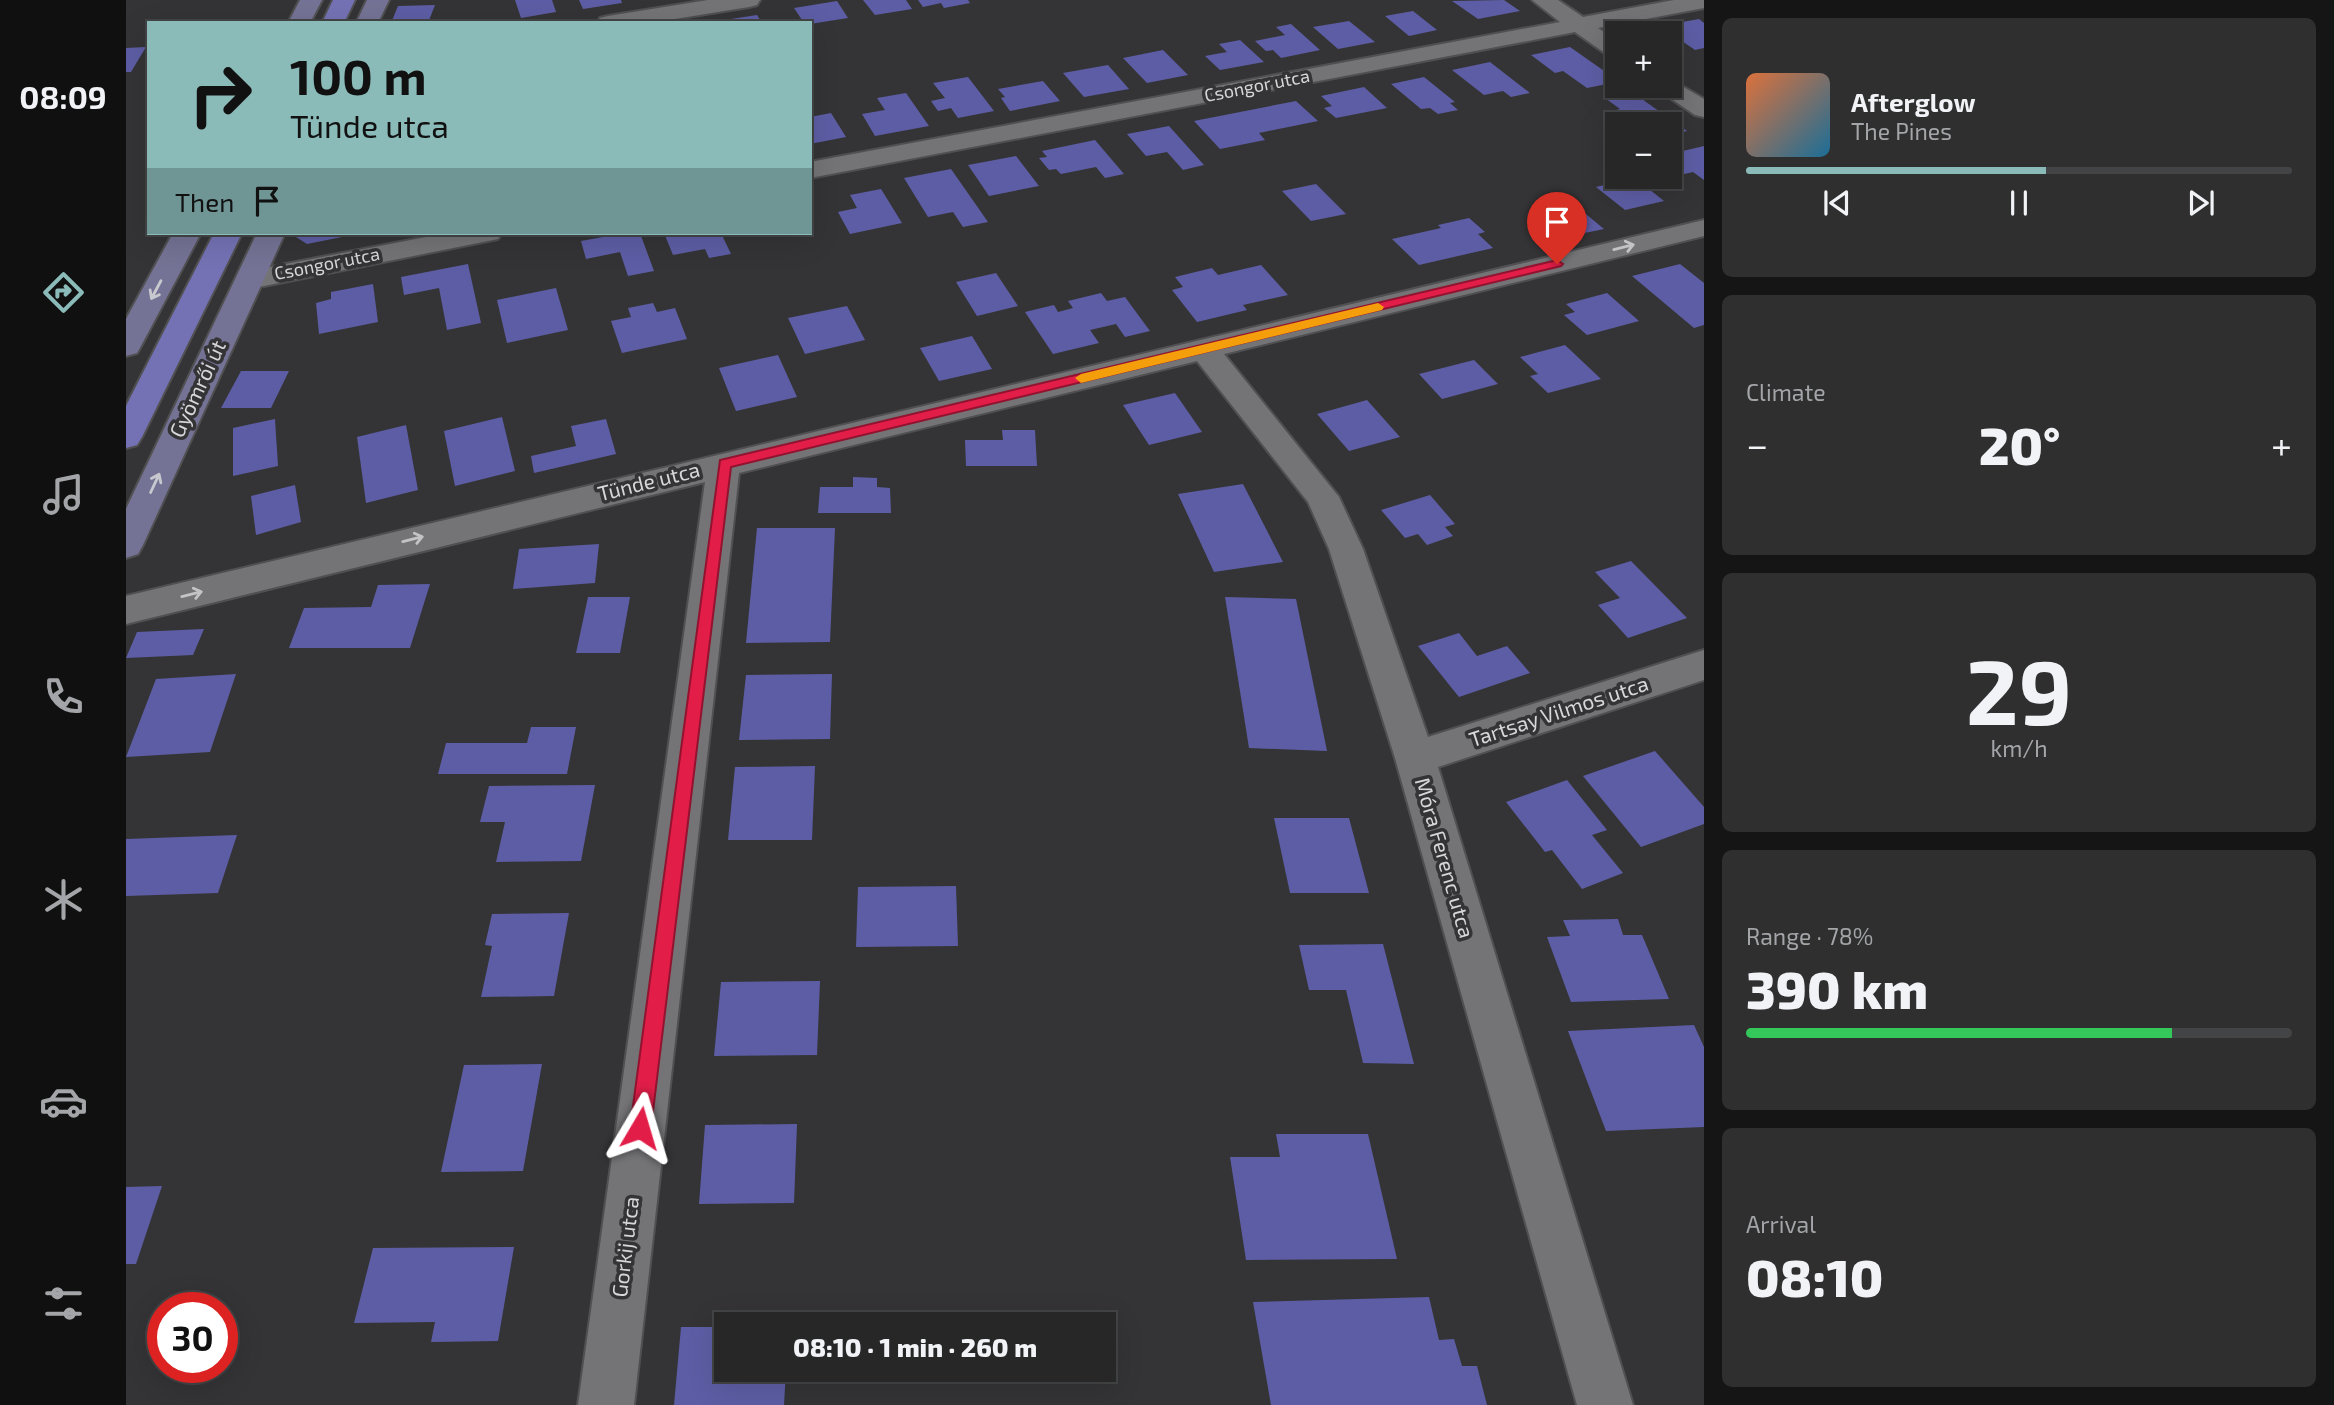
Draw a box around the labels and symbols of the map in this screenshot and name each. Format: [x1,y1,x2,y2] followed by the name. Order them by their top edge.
[1202,64,1311,106] street label: Csongor utca
[1527,192,1587,264] pin
[1613,240,1635,253] one-way arrow
[272,242,381,284] street label: Csongor utca
[149,279,163,299] one-way arrow
[163,336,230,441] street label: Gyömrői út
[595,456,702,505] street label: Tünde utca
[149,473,162,494] one-way arrow
[401,532,424,546] one-way arrow
[180,587,203,600] one-way arrow
[1466,670,1651,751] street label: Tartsay Vilmos utca
[1411,775,1480,941] street label: Móra Ferenc utca
[603,1091,677,1165] position arrow
[606,1195,644,1299] street label: Gorkij utca
[147,1292,238,1383] speed limit sign: 30

